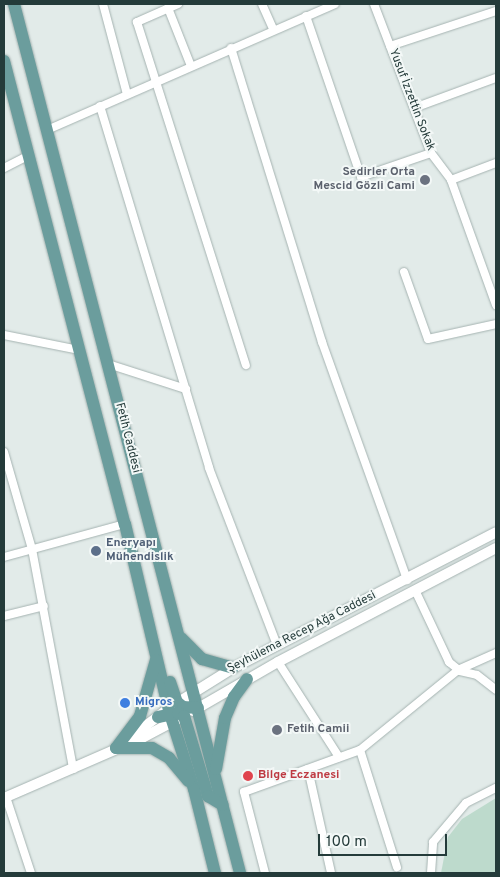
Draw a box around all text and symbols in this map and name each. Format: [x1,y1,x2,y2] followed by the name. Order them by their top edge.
[385,47,437,153] street label: Yusuf İzzettin Sokak
[314,166,415,194] place label: Sedirler Orta Mescid Gözli Cami
[419,174,431,186] marker: Sedirler Orta Mescid Gözli Cami
[111,401,143,475] street label: Fetih Caddesi
[106,537,174,565] place label: Eneryapı Mühendislik
[90,545,102,557] marker: Eneryapı Mühendislik
[225,589,379,677] street label: Şeyhülema Recep Ağa Caddesi
[135,696,172,710] place label: Migros
[119,697,131,709] marker: Migros
[287,723,349,737] place label: Fetih Camii
[271,724,283,736] marker: Fetih Camii
[258,769,339,783] place label: Bilge Eczanesi
[242,770,254,782] marker: Bilge Eczanesi
[320,824,449,856] scale bar
[326,833,367,852] text: 100 m

